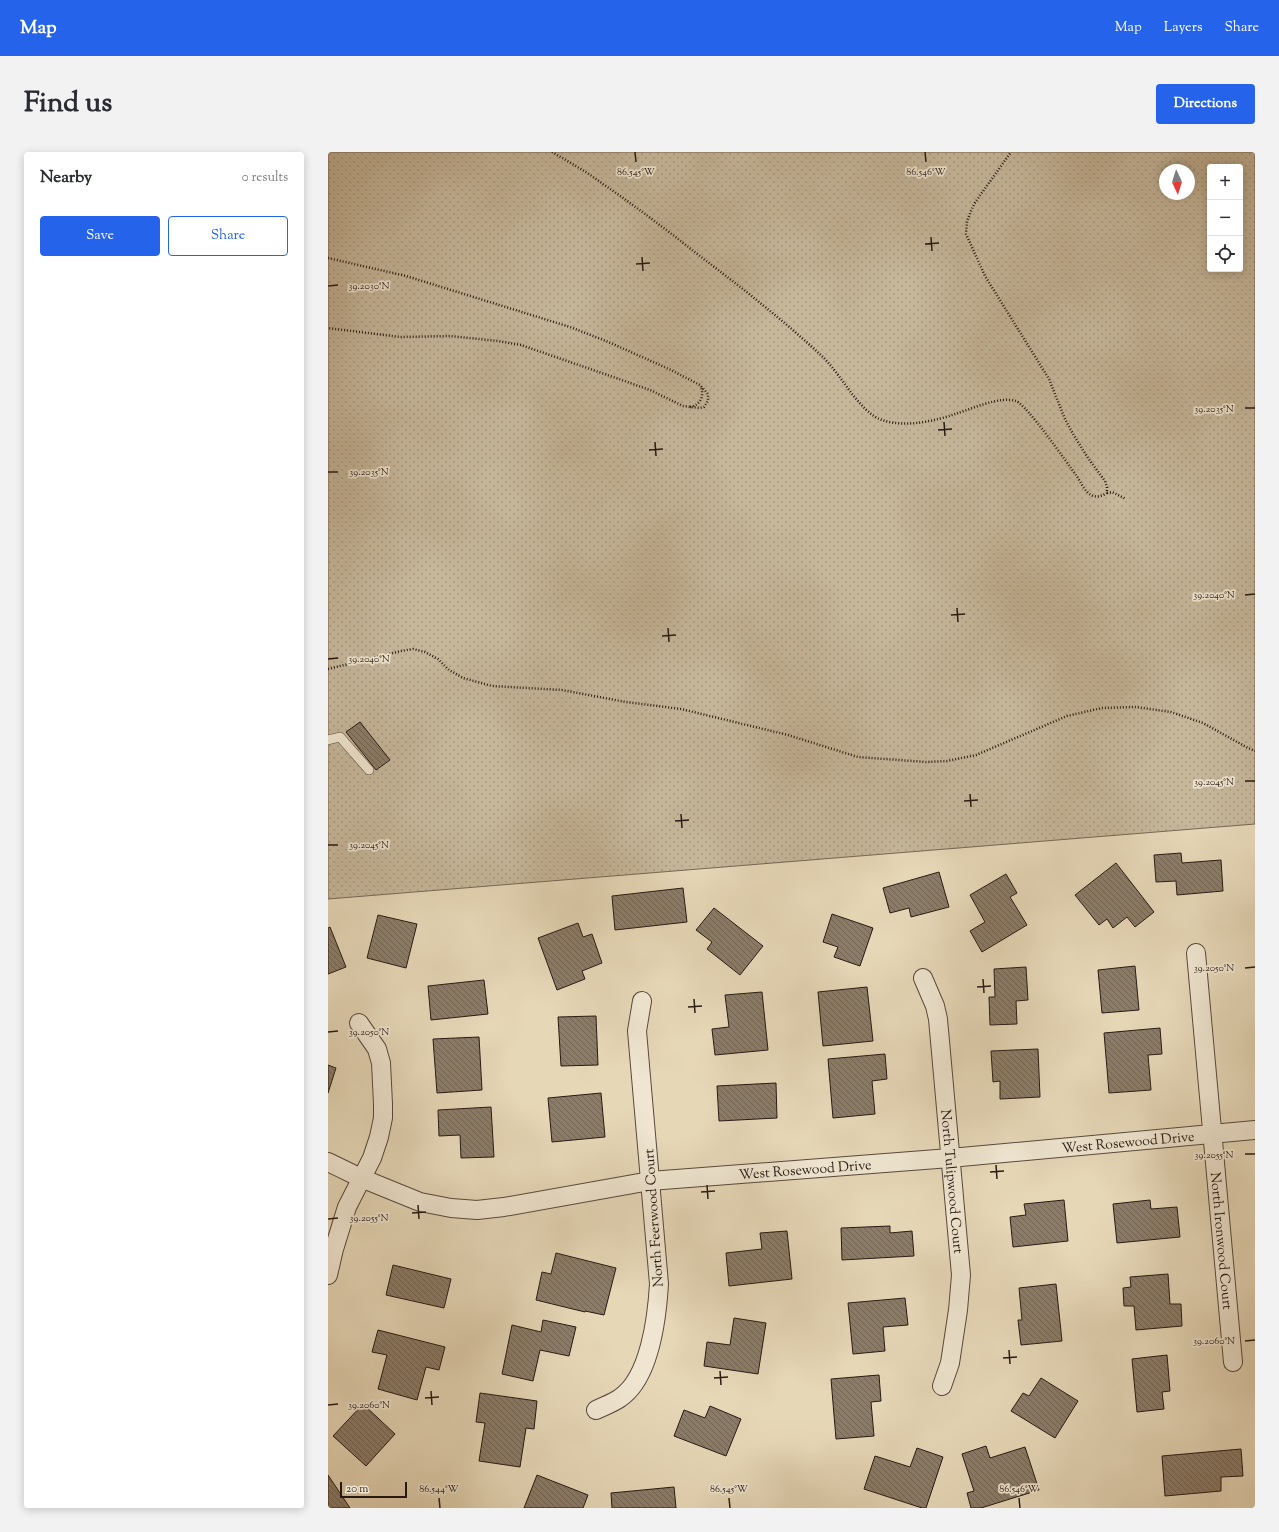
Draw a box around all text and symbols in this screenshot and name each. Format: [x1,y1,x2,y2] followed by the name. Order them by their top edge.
[20,15,57,42] text: Map
[1115,18,1142,38] text: Map
[1164,18,1202,38] text: Layers
[1224,18,1259,38] text: Share
[24,84,112,124] text: Find us
[1156,84,1255,124] button: Directions
[1159,164,1195,200] north arrow
[1207,164,1243,272] map controls
[1207,164,1243,200] button: +
[617,165,655,180] text: 86.545°W
[906,165,946,180] text: 86.546°W
[40,166,92,190] text: Nearby
[242,169,288,187] text: 0 results
[1207,200,1243,236] button: −
[40,216,160,256] button: Save
[168,216,288,256] button: Share
[1207,236,1243,272] button: locate
[349,279,389,294] text: 39.2030°N
[1194,402,1234,417] text: 39.2035°N
[349,465,389,480] text: 39.2035°N
[1193,588,1235,603] text: 39.2040°N
[348,652,390,667] text: 39.2040°N
[1194,775,1234,790] text: 39.2045°N
[349,838,389,853] text: 39.2045°N
[1194,961,1234,976] text: 39.2050°N
[349,1025,389,1040] text: 39.2050°N
[934,1109,967,1255] street label: North Tulipwood Court
[1061,1128,1195,1160] street label: West Rosewood Drive
[640,1148,670,1288] street label: North Feerwood Court
[1195,1148,1233,1163] text: 39.2055°N
[738,1156,872,1186] street label: West Rosewood Drive
[1204,1171,1236,1311] street label: North Ironwood Court
[350,1211,388,1226] text: 39.2055°N
[1193,1334,1235,1349] text: 39.2060°N
[348,1398,390,1413] text: 39.2060°N
[340,1480,407,1499] scale bar
[346,1481,368,1497] text: 20 m
[419,1482,459,1497] text: 86.544°W
[710,1482,748,1497] text: 86.545°W
[999,1482,1039,1497] text: 86.546°W

